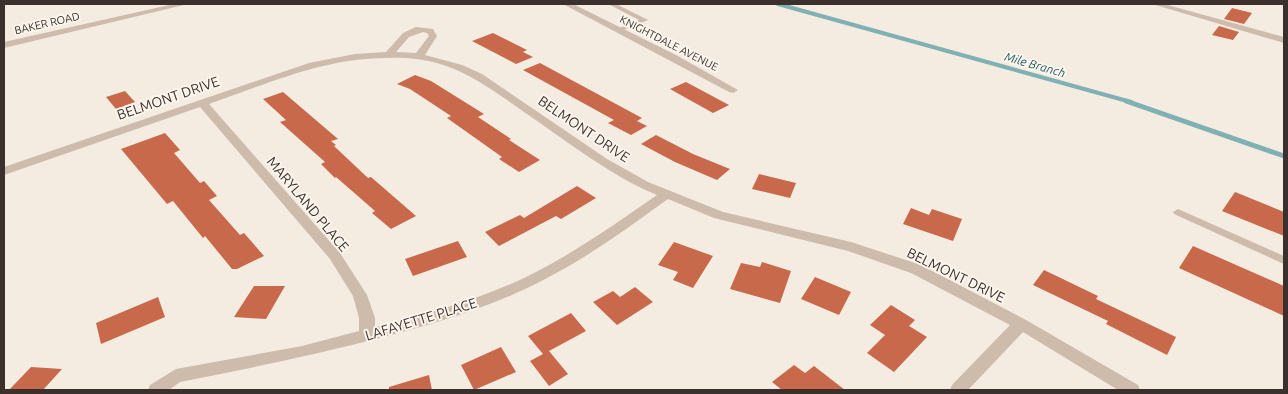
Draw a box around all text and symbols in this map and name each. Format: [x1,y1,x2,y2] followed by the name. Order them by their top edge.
[13,10,81,36] street label: BAKER ROAD
[618,13,720,73] street label: KNIGHTDALE AVENUE
[1003,50,1067,79] water label: Mile Branch
[115,73,221,123] street label: BELMONT DRIVE
[535,92,633,166] street label: BELMONT DRIVE
[264,153,352,255] street label: MARYLAND PLACE
[904,244,1008,306] street label: BELMONT DRIVE
[363,294,479,344] street label: LAFAYETTE PLACE

